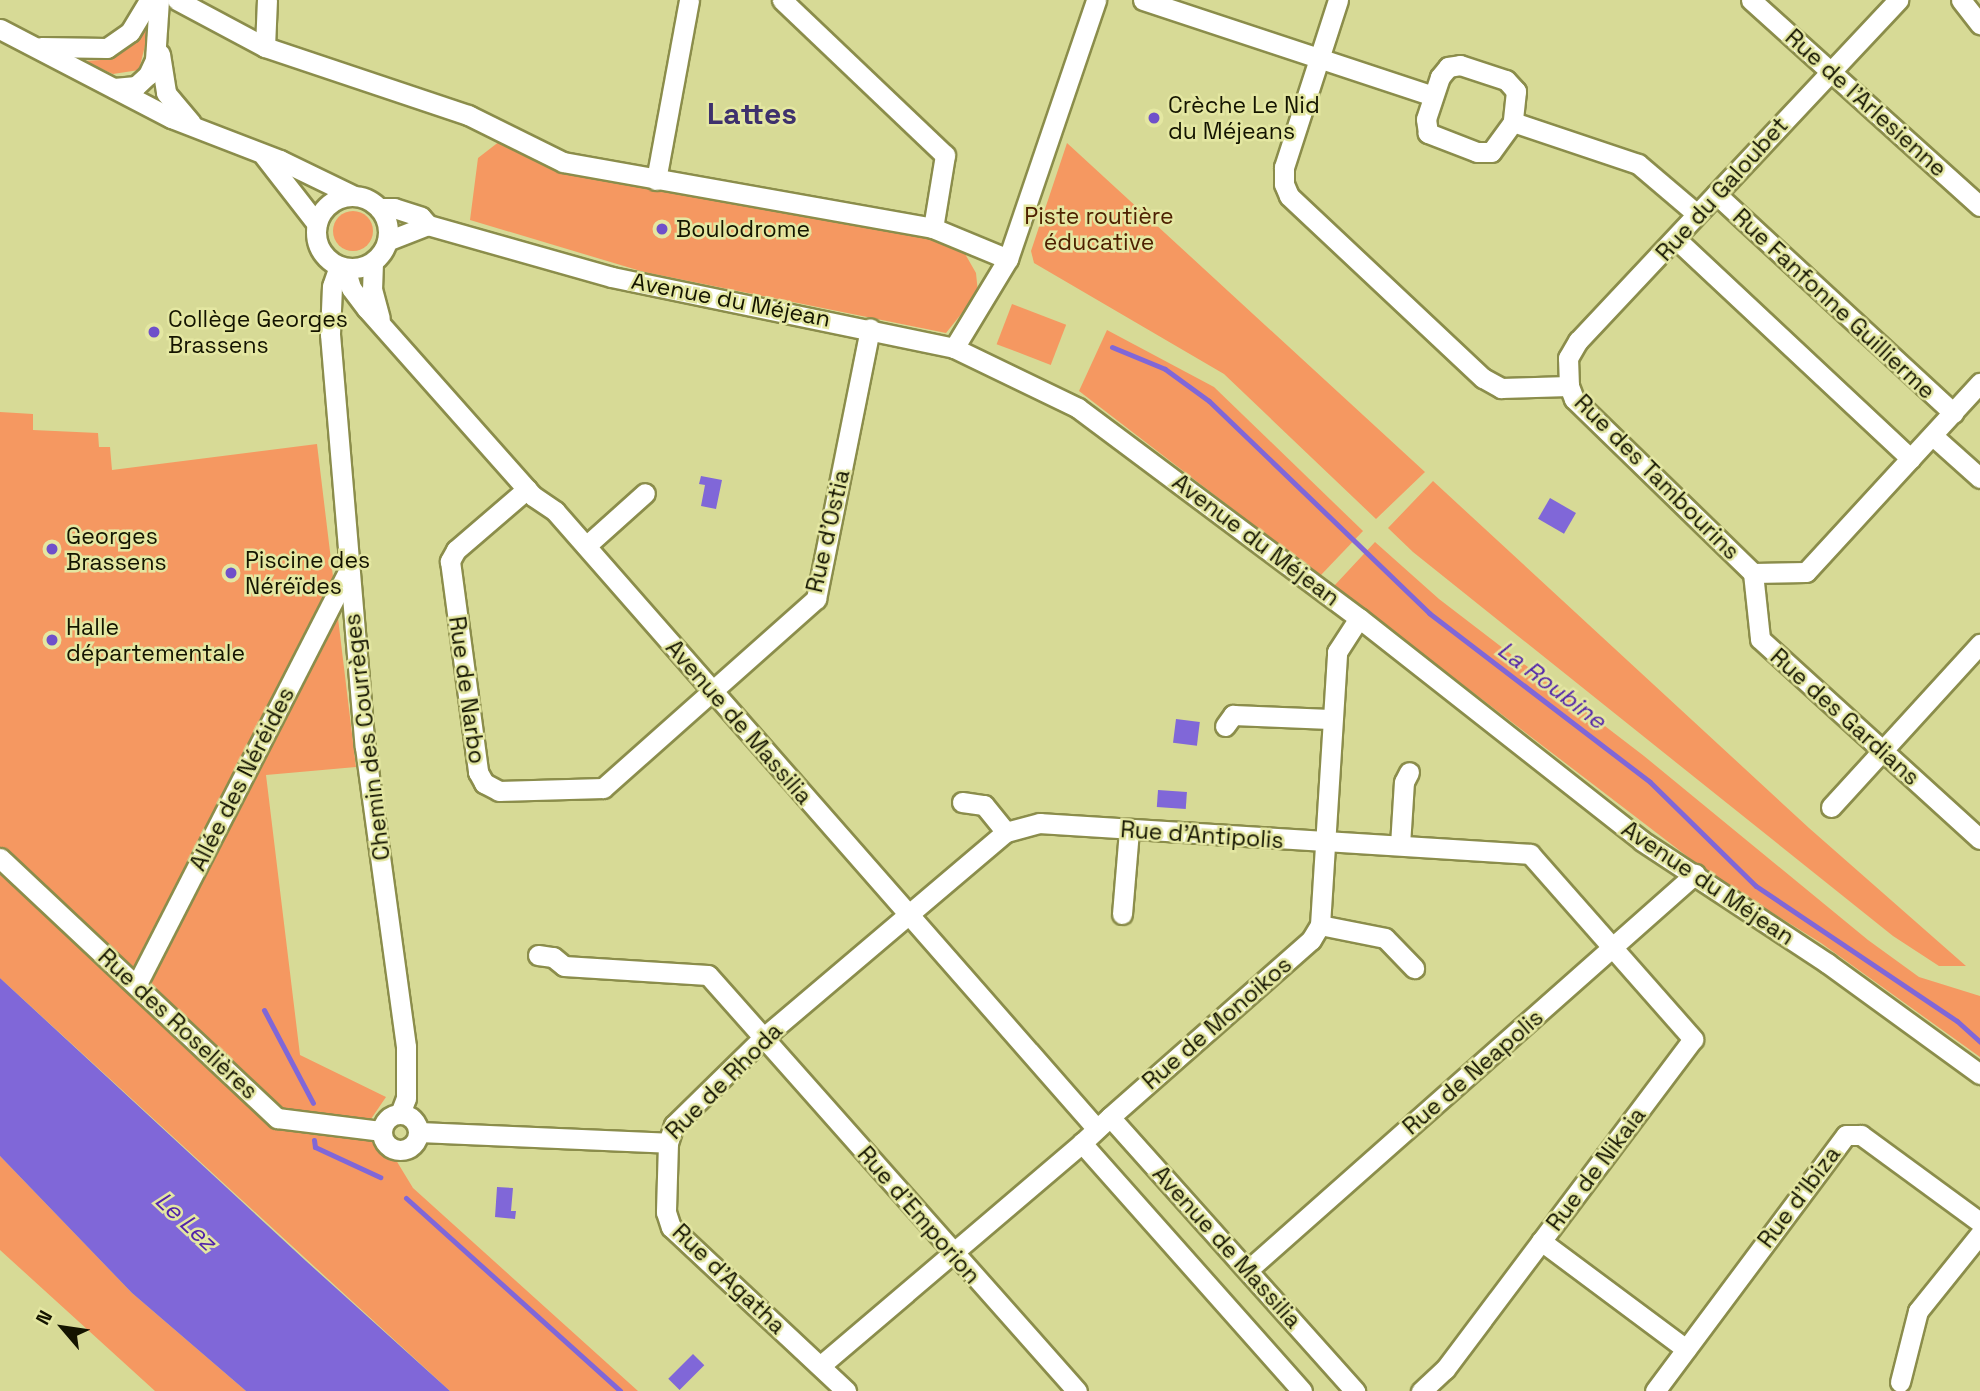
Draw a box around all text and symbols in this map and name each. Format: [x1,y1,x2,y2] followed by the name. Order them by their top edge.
[1780,23,1952,183] street label: Rue de l'Arlesienne
[1168,91,1320,145] place label: Crèche Le Nid du Méjeans
[707,96,797,132] district label: Lattes
[1146,110,1162,126] marker: Crèche Le Nid du Méjeans
[1650,111,1794,267] street label: Rue du Galoubet
[1024,202,1174,256] park label: Piste routière éducative
[1727,203,1941,405] street label: Rue Fanfonne Guillierme
[676,215,810,243] place label: Boulodrome
[654,221,670,237] marker: Boulodrome
[629,267,833,333] street label: Avenue du Méjean
[168,305,348,359] place label: Collège Georges Brassens
[146,324,162,340] marker: Collège Georges Brassens
[1568,388,1746,566] street label: Rue des Tambourins
[800,467,856,595] street label: Rue d'Ostia
[1167,468,1345,612] street label: Avenue du Méjean
[66,522,167,576] place label: Georges Brassens
[44,541,60,557] marker: Georges Brassens
[245,546,370,600] place label: Piscine des Néréïdes
[223,565,239,581] marker: Piscine des Néréïdes
[338,612,396,862] street label: Chemin des Courrèges
[66,613,245,667] place label: Halle départementale
[443,614,491,766] street label: Rue de Narbo
[44,632,60,648] marker: Halle départementale
[660,634,818,810] street label: Avenue de Massilia
[1492,635,1612,735] water label: La Roubine
[1765,643,1925,791] street label: Rue des Gardians
[184,683,300,875] street label: Allée des Néréides
[1617,815,1799,951] street label: Avenue du Méjean
[1119,816,1285,854] street label: Rue d'Antipolis
[93,943,263,1105] street label: Rue des Roselières
[1137,951,1297,1095] street label: Rue de Monoikos
[1397,1004,1549,1140] street label: Rue de Neapolis
[660,1017,788,1145] street label: Rue de Rhoda
[1541,1102,1651,1236] street label: Rue de Nikaia
[852,1141,986,1289] street label: Rue d'Emporion
[1752,1141,1846,1253] street label: Rue d'Ibiza
[1147,1160,1307,1334] street label: Avenue de Massilia
[150,1186,222,1256] water label: Le Lez
[667,1218,791,1340] street label: Rue d'Agatha
[28,1293,98,1363] north arrow
[30,1306,58,1329] text: N

